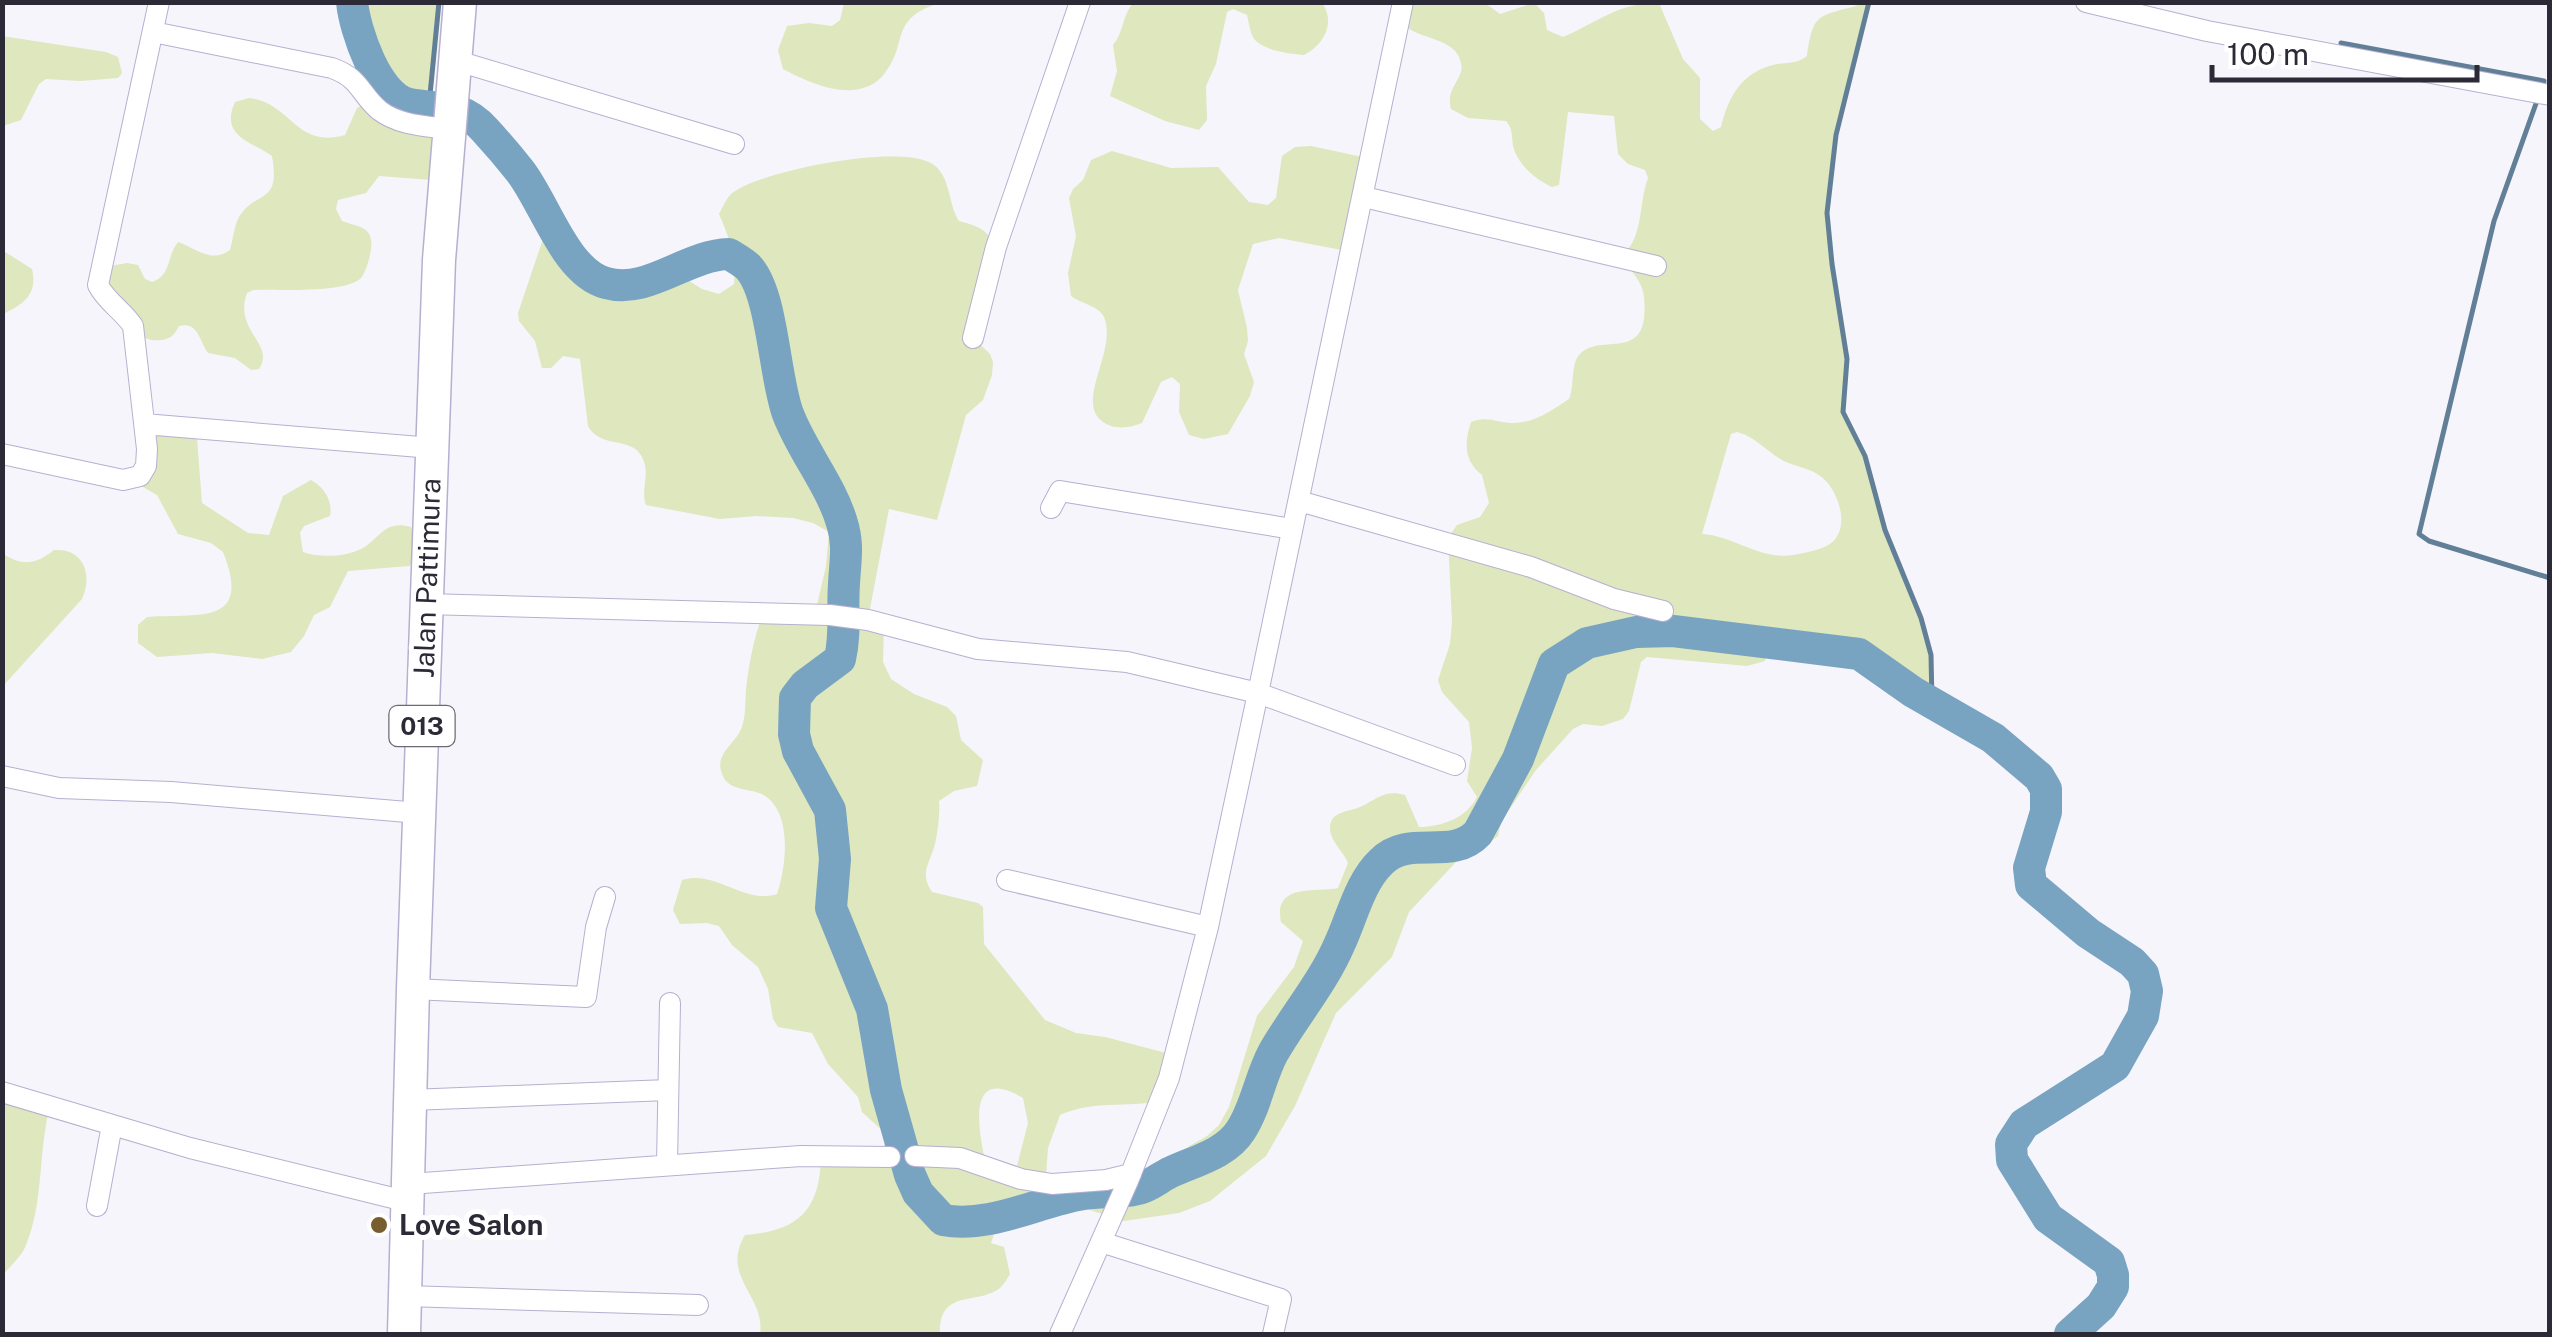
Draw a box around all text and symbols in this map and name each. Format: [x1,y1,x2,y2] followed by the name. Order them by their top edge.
[2212,20,2477,82] scale bar
[2227,36,2309,72] text: 100 m
[407,478,446,678] street label: Jalan Pattimura
[390,706,454,746] road number: 013
[399,1208,543,1241] place label: Love Salon
[368,1214,390,1236] marker: Love Salon

